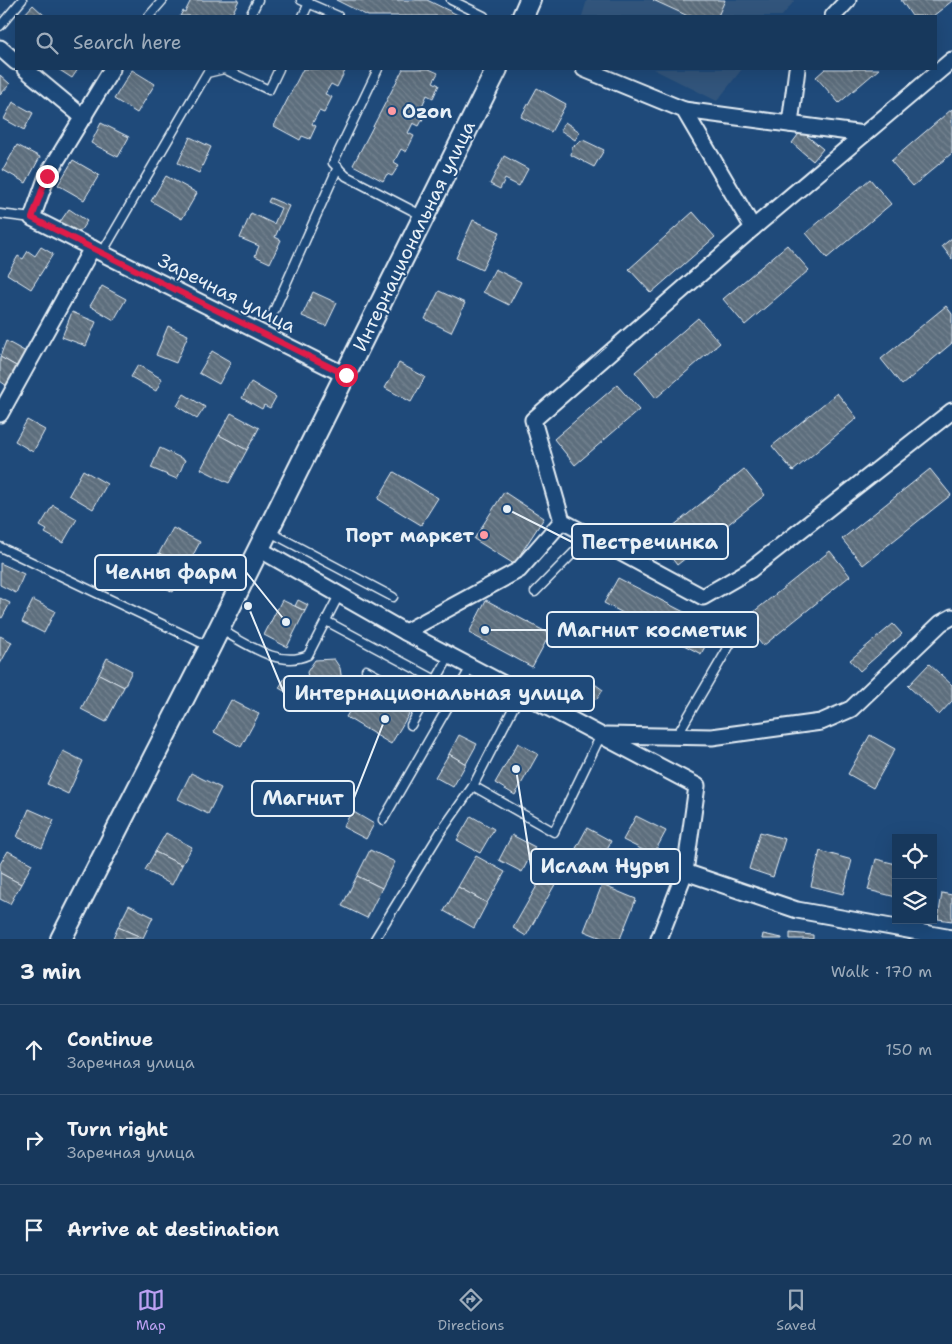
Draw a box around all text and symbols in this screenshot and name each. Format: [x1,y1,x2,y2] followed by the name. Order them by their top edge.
[15,15,937,70] search box
[33,29,61,57] icon: search
[73,30,182,55] text: Search here
[402,99,452,124] place label: Ozon
[386,105,398,117] marker: Ozon
[347,116,481,355] street label: Интернациональная улица
[36,165,59,188] route end
[154,247,300,339] street label: Заречная улица
[335,364,358,387] route start
[345,523,475,548] place label: Порт маркет
[572,524,728,559] callout: Пестречинка
[478,529,490,541] marker: Порт маркет
[582,529,718,555] text: Пестречинка
[95,555,246,590] callout: Челны фарм
[105,559,237,585] text: Челны фарм
[547,612,758,647] callout: Магнит косметик
[557,617,748,643] text: Магнит косметик
[284,676,594,711] callout: Интернациональная улица
[294,680,584,706] text: Интернациональная улица
[252,781,354,816] callout: Магнит
[262,785,344,811] text: Магнит
[892,834,937,924] map controls
[892,834,937,879] button: locate
[531,849,680,884] callout: Ислам Нуры
[540,853,670,879] text: Ислам Нуры
[892,879,937,924] button: layers
[20,958,81,986] text: 3 min
[831,961,932,982] text: Walk · 170 m
[67,1027,153,1052] text: Continue
[20,1036,48,1064] icon: ahead
[885,1039,932,1060] text: 150 m
[67,1052,195,1073] text: Заречная улица
[67,1117,168,1142] text: Turn right
[20,1126,48,1154] icon: right
[891,1129,932,1150] text: 20 m
[67,1142,195,1163] text: Заречная улица
[20,1216,48,1244] icon: arrive
[67,1217,279,1242] text: Arrive at destination
[136,1286,166,1334] tab: Map
[438,1286,504,1334] tab: Directions
[776,1286,816,1334] tab: Saved

